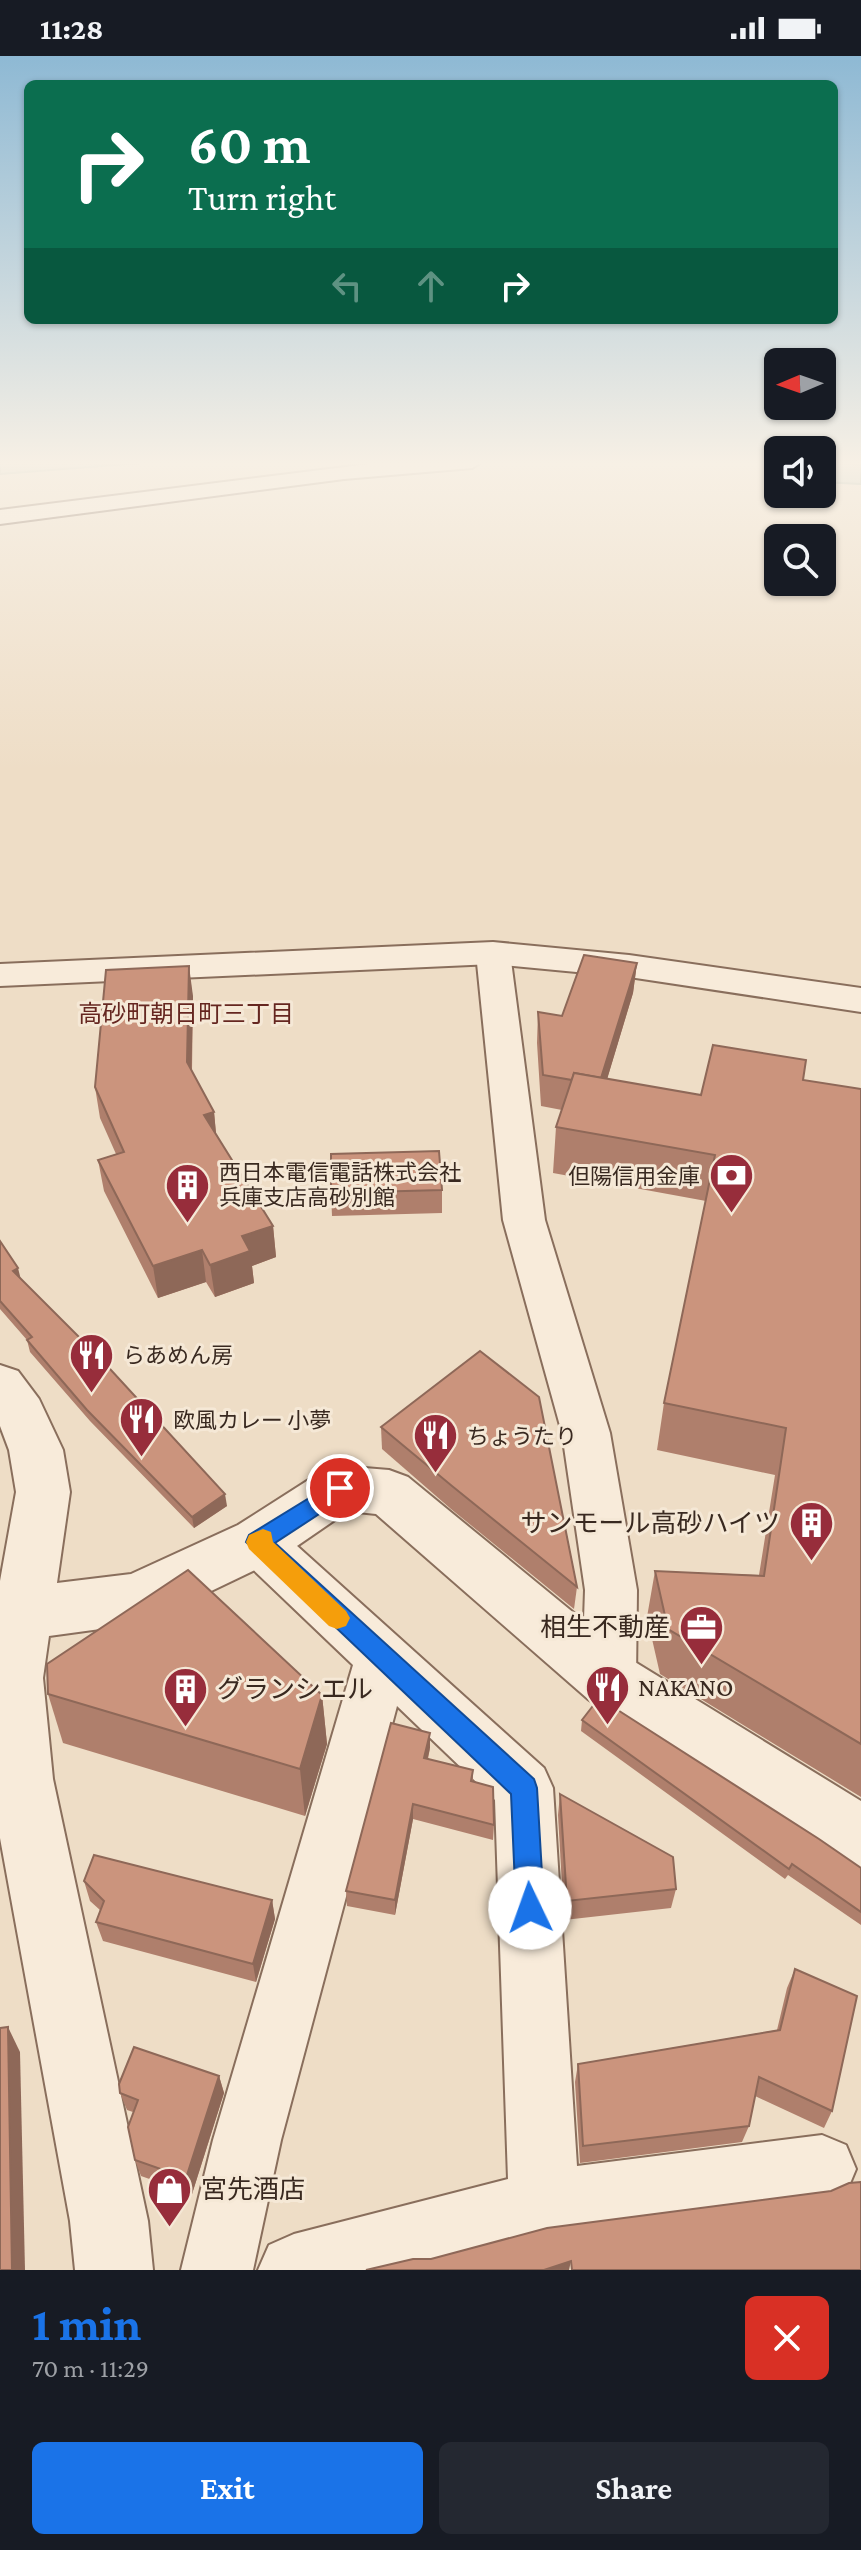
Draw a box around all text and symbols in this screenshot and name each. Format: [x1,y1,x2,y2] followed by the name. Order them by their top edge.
[40,12,104,45] text: 11:28
[56,112,160,216] icon: right
[188,113,311,175] text: 60 m
[188,178,336,218] text: Turn right
[325,264,369,308] icon: left
[409,264,453,308] icon: ahead
[493,264,537,308] icon: right
[764,348,836,420] north arrow
[764,348,836,596] map controls
[764,436,836,508] button: sound
[764,524,836,596] button: search
[78,1000,294,1027] district label: 高砂町朝日町三丁目
[707,1152,755,1215] bank icon: 但陽信用金庫
[219,1160,461,1210] place label: 西日本電信電話株式会社 兵庫支店高砂別館
[164,1161,212,1224] building icon: 西日本電信電話株式会社 兵庫支店高砂別館
[568,1164,700,1189] place label: 但陽信用金庫
[68,1331,116,1394] restaurant icon: らあめん房
[123,1343,233,1368] place label: らあめん房
[118,1396,166,1459] restaurant icon: 欧風カレー 小夢
[173,1408,331,1433] place label: 欧風カレー 小夢
[412,1412,460,1475] restaurant icon: ちょうたり
[467,1424,577,1449] place label: ちょうたり
[306,1454,374,1522] pin
[318,1466,362,1510] icon: arrive
[787,1499,835,1562] building icon: サンモール高砂ハイツ
[521,1509,780,1538] place label: サンモール高砂ハイツ
[677,1603,725,1666] office icon: 相生不動産
[540,1613,670,1642] place label: 相生不動産
[583,1663,631,1726] restaurant icon: NAKANO
[162,1665,210,1728] building icon: グランシエル
[638,1673,734,1702] place label: NAKANO
[217,1675,373,1704] place label: グランシエル
[488,1866,572,1950] position arrow
[146,2165,194,2228] shop icon: 宮先酒店
[201,2175,305,2204] place label: 宮先酒店
[745,2296,829,2380] button: close
[32,2297,141,2350] text: 1 min
[32,2354,149,2383] text: 70 m · 11:29
[32,2442,423,2534] button: Exit
[439,2442,829,2534] button: Share

